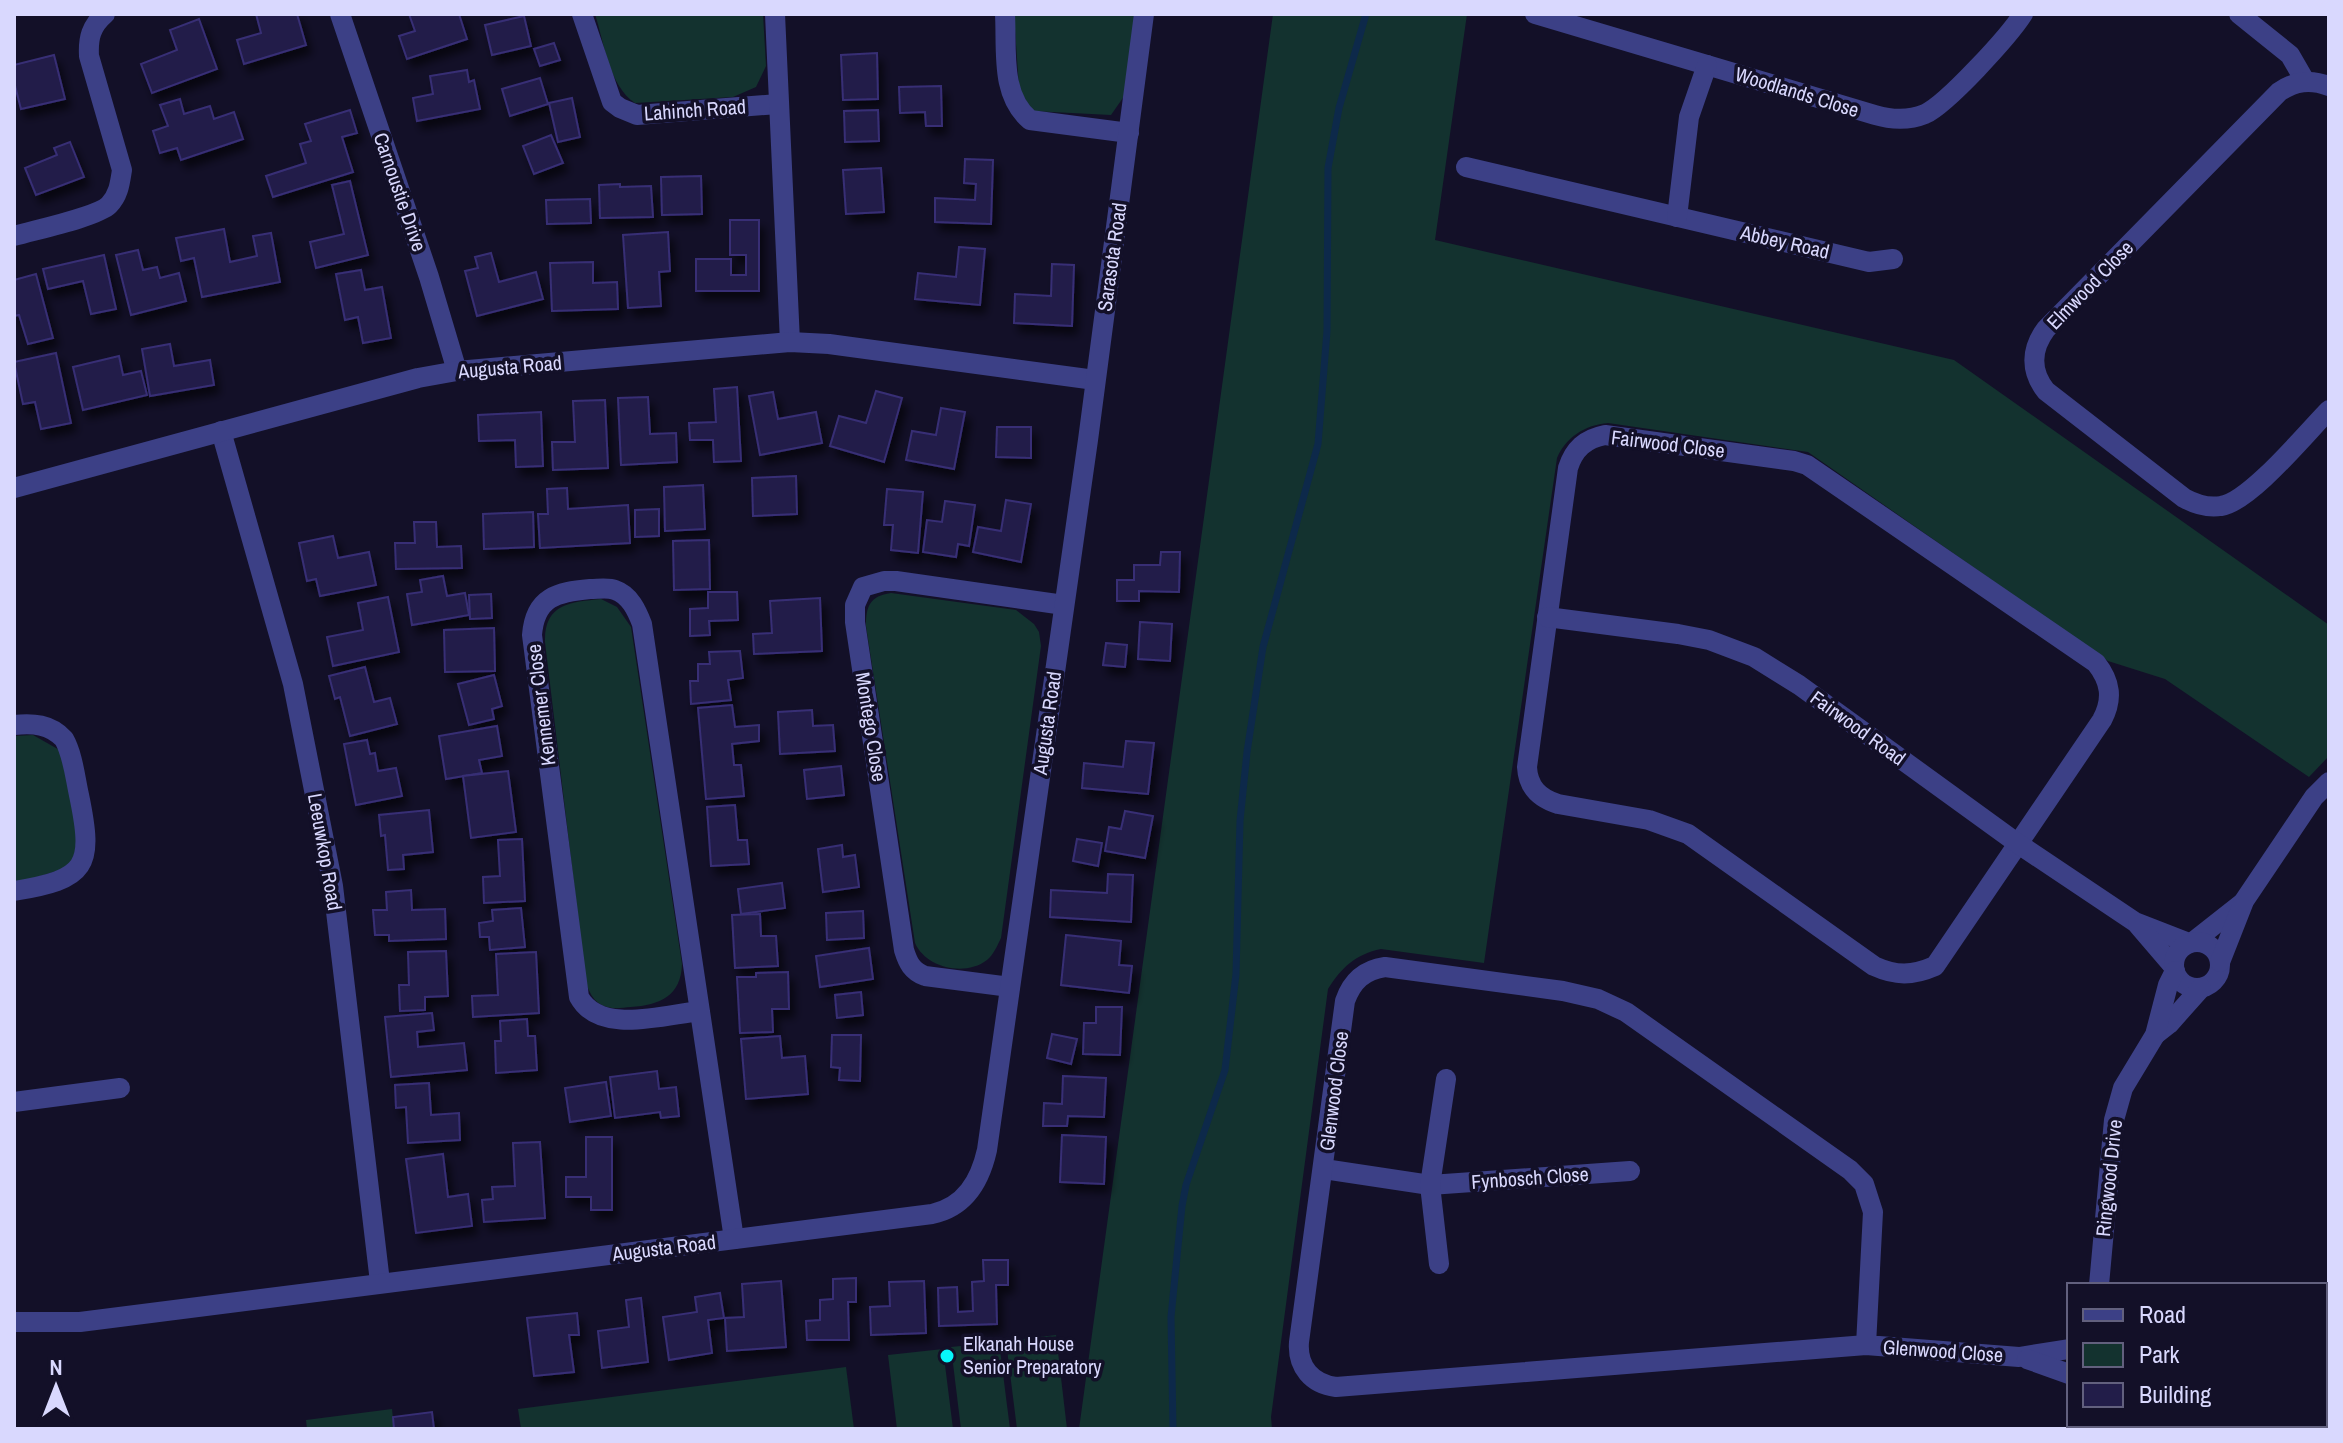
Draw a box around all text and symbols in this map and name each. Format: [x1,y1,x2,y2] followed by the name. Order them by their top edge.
[1732,60,1862,123] street label: Woodlands Close
[643,92,747,127] street label: Lahinch Road
[368,129,433,255] street label: Carnoustie Drive
[1091,201,1132,313] street label: Sarasota Road
[1737,218,1832,265] street label: Abbey Road
[2040,234,2139,335] street label: Elmwood Close
[456,349,563,385] street label: Augusta Road
[1610,423,1726,464] street label: Fairwood Close
[520,643,561,767] street label: Kennemer Close
[850,670,893,784] street label: Montego Close
[1026,670,1067,777] street label: Augusta Road
[1805,684,1911,771] street label: Fairwood Road
[302,791,349,913] street label: Leeuwkop Road
[1313,1030,1354,1152] street label: Glenwood Close
[2089,1118,2128,1238] street label: Ringwood Drive
[1470,1160,1590,1195] street label: Fynbosch Close
[610,1228,717,1267] street label: Augusta Road
[2067,1283,2327,1427] legend
[2139,1298,2186,1330] text: Road
[963,1330,1102,1380] place label: Elkanah House Senior Preparatory
[1882,1333,2004,1368] street label: Glenwood Close
[2139,1338,2180,1370] text: Park
[16,1347,96,1427] north arrow
[938,1347,956,1365] marker: Elkanah House Senior Preparatory
[49,1352,63,1382] text: N
[2139,1378,2211,1410] text: Building

